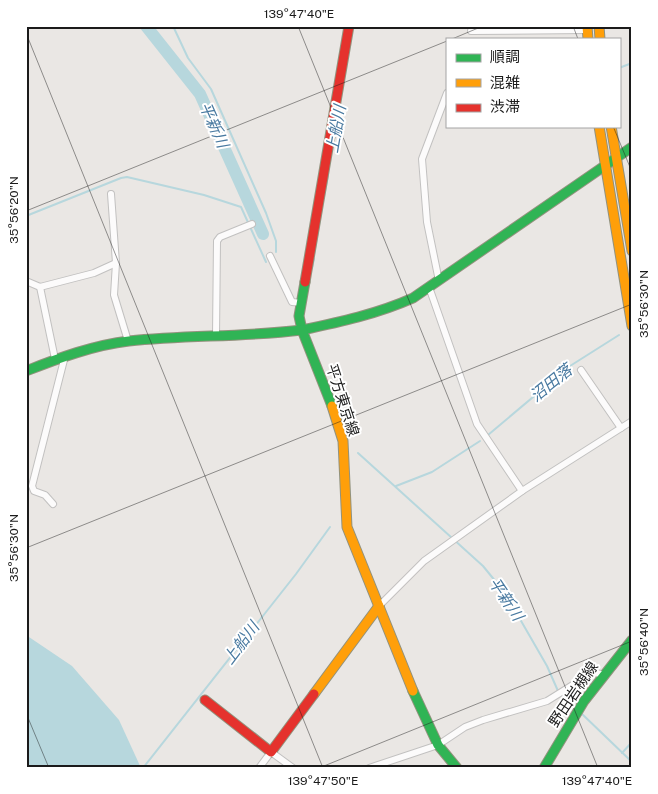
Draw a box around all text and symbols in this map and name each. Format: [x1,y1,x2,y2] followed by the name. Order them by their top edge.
[264,7,334,21] text: 139°47'40"E
[446,38,620,128] legend
[490,48,520,65] text: 順調
[490,74,520,91] text: 混雑
[490,98,520,115] text: 渋滞
[196,99,233,153] water label: 平新川
[322,102,350,154] water label: 上船川
[7,176,21,244] text: 35°56'20"N
[637,270,651,338] text: 35°56'30"N
[526,359,578,405] water label: 沼田落
[323,362,363,438] street label: 平方東京線
[7,514,21,582] text: 35°56'30"N
[485,574,528,626] water label: 平新川
[637,608,651,676] text: 35°56'40"N
[219,617,264,668] water label: 上船川
[545,658,601,730] street label: 野田岩槻線
[288,774,358,788] text: 139°47'50"E
[562,774,632,788] text: 139°47'40"E

